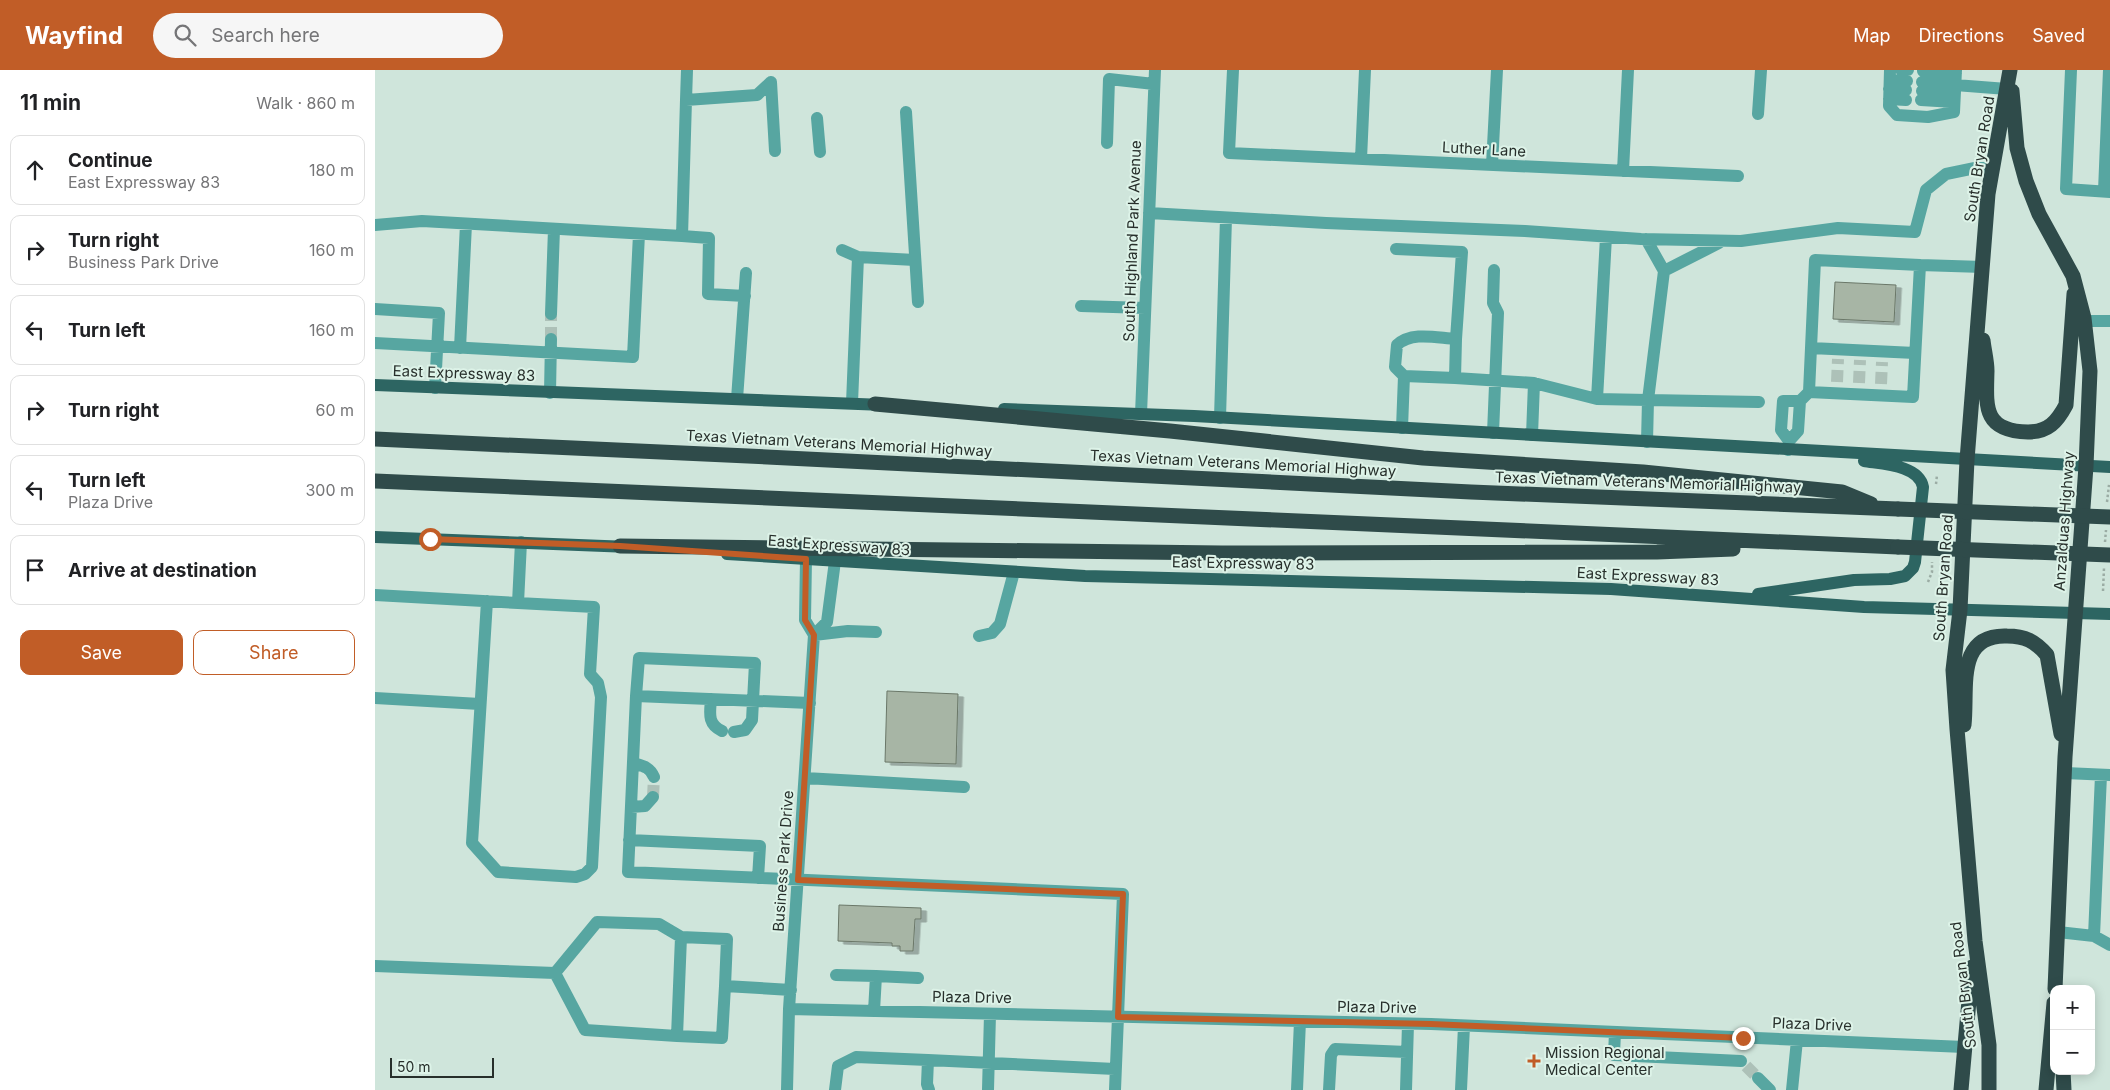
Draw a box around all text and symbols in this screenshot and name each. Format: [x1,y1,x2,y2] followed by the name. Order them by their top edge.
[153,13,503,58] search box
[25,21,123,50] text: Wayfind
[171,21,199,49] icon: search
[211,24,320,47] text: Search here
[1853,25,1891,46] text: Map
[1919,25,2004,46] text: Directions
[2032,25,2085,46] text: Saved
[20,90,81,115] text: 11 min
[256,93,355,113] text: Walk · 860 m
[1960,95,1998,223] street label: South Bryan Road
[1441,137,1527,161] street label: Luther Lane
[1119,140,1145,342] street label: South Highland Park Avenue
[68,149,153,172] text: Continue
[21,156,49,184] icon: ahead
[309,160,354,180] text: 180 m
[68,172,220,192] text: East Expressway 83
[68,229,159,252] text: Turn right
[21,236,49,264] icon: right
[309,240,354,260] text: 160 m
[68,252,219,272] text: Business Park Drive
[21,316,49,344] icon: left
[68,319,146,342] text: Turn left
[309,320,354,340] text: 160 m
[392,361,536,385] street label: East Expressway 83
[21,396,49,424] icon: right
[68,399,159,422] text: Turn right
[315,400,354,420] text: 60 m
[685,425,993,461] street label: Texas Vietnam Veterans Memorial Highway
[1089,445,1397,481] street label: Texas Vietnam Veterans Memorial Highway
[2050,450,2078,591] street label: Anzalduas Highway
[1494,467,1802,497] street label: Texas Vietnam Veterans Memorial Highway
[68,469,146,492] text: Turn left
[21,476,49,504] icon: left
[305,480,354,500] text: 300 m
[68,492,153,512] text: Plaza Drive
[1929,514,1957,642] street label: South Bryan Road
[419,528,442,551] route start
[767,531,911,559] street label: East Expressway 83
[1172,552,1314,574] street label: East Expressway 83
[21,556,49,584] icon: arrive
[68,559,257,582] text: Arrive at destination
[1576,563,1720,589] street label: East Expressway 83
[20,630,183,675] button: Save
[193,630,355,675] button: Share
[769,790,797,932] street label: Business Park Drive
[1946,921,1980,1049] street label: South Bryan Road
[2050,985,2095,1075] map controls
[2050,985,2095,1030] button: +
[932,987,1012,1007] street label: Plaza Drive
[1337,997,1417,1017] street label: Plaza Drive
[1772,1013,1852,1035] street label: Plaza Drive
[1732,1027,1755,1050] route end
[2050,1030,2095,1075] button: −
[1545,1043,1665,1079] place label: Mission Regional Medical Center
[1527,1054,1541,1068] marker: Mission Regional Medical Center
[390,1055,494,1078] scale bar
[397,1058,431,1075] text: 50 m

